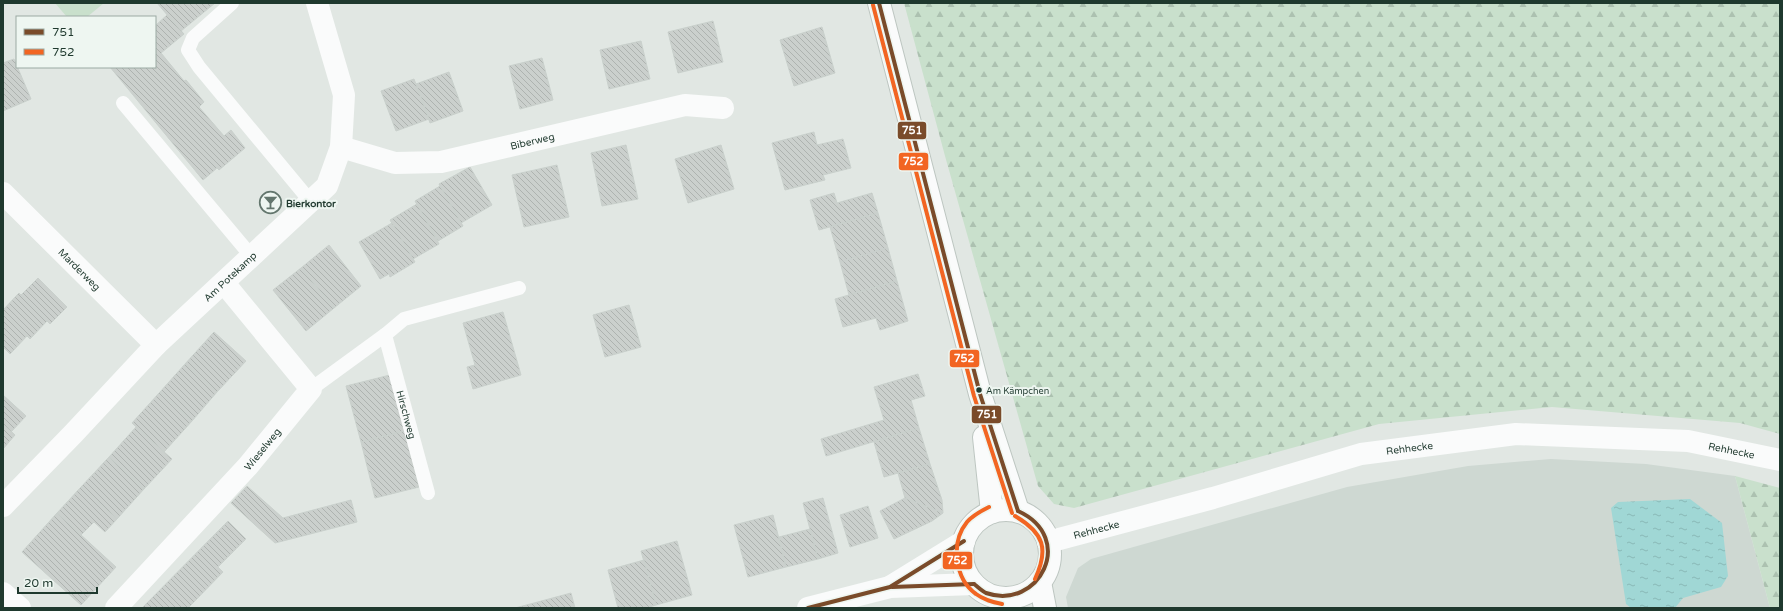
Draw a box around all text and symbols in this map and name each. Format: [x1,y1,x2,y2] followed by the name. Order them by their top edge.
[16,16,156,68] legend
[52,25,75,39] text: 751
[52,45,75,59] text: 752
[897,121,927,140] line badge: 751
[902,124,922,137] text: 751
[509,131,556,153] street label: Biberweg
[898,152,929,171] line badge: 752
[903,155,923,168] text: 752
[258,190,284,216] bar icon: Bierkontor
[286,198,336,210] place label: Bierkontor
[55,246,103,293] street label: Marderweg
[202,250,259,304] street label: Am Potekamp
[949,349,980,368] line badge: 752
[954,352,974,365] text: 752
[974,385,984,395] marker: Am Kämpchen
[986,386,1049,397] place label: Am Kämpchen
[393,389,418,440] street label: Hirschweg
[971,405,1002,424] line badge: 751
[977,408,997,421] text: 751
[242,426,284,473] street label: Wieselweg
[1385,440,1434,458] street label: Rehhecke
[1707,440,1756,462] street label: Rehhecke
[1072,518,1121,542] street label: Rehhecke
[942,551,973,570] line badge: 752
[947,554,967,567] text: 752
[18,569,97,595] scale bar
[24,576,53,590] text: 20 m

